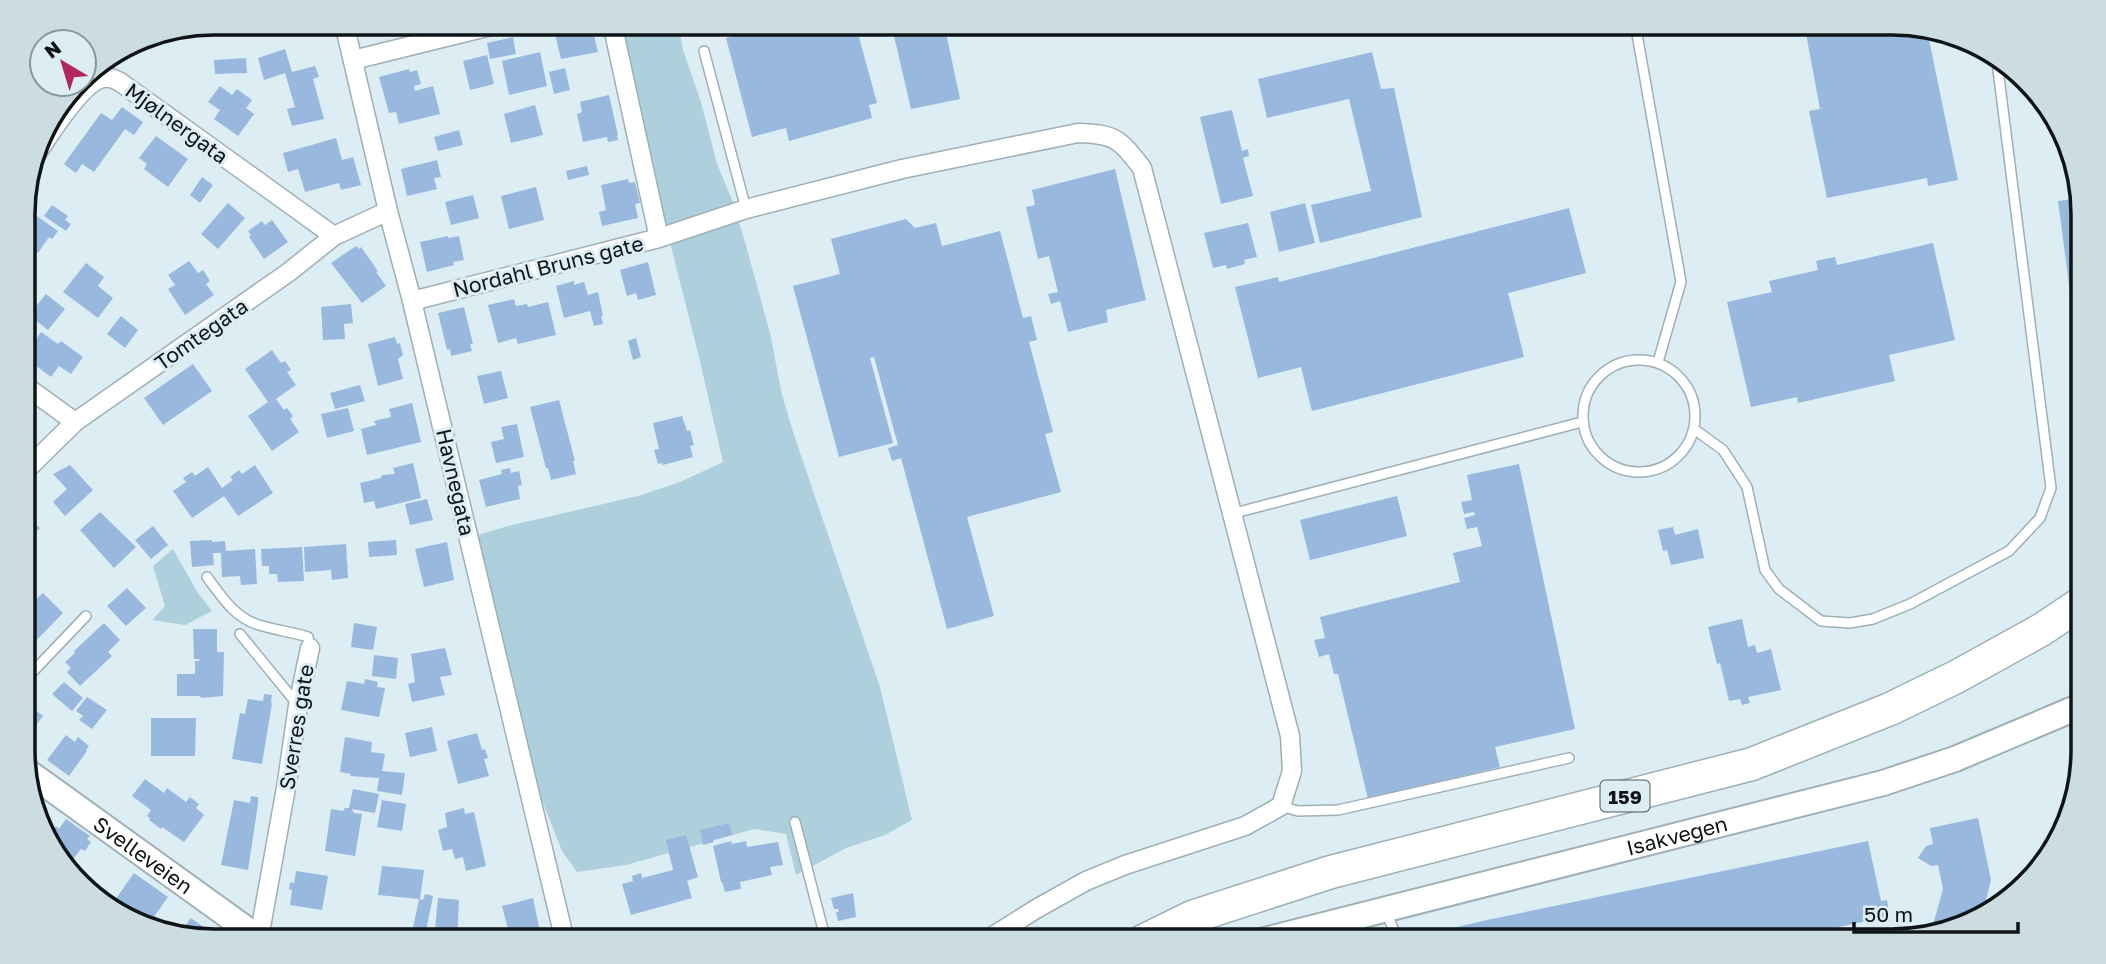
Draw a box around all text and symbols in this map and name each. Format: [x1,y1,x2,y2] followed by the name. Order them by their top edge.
[28,28,98,98] north arrow
[39,36,65,63] text: N
[120,77,234,169] street label: Mjølnergata
[450,230,646,302] street label: Nordahl Bruns gate
[150,293,252,375] street label: Tomtegata
[431,426,481,538] street label: Havnegata
[273,662,319,792] street label: Sverres gate
[1600,780,1650,811] road number: 159
[89,810,198,899] street label: Svelleveien
[1624,810,1730,861] street label: Isakvegen
[1854,890,2018,934] scale bar
[1864,901,1913,927] text: 50 m

